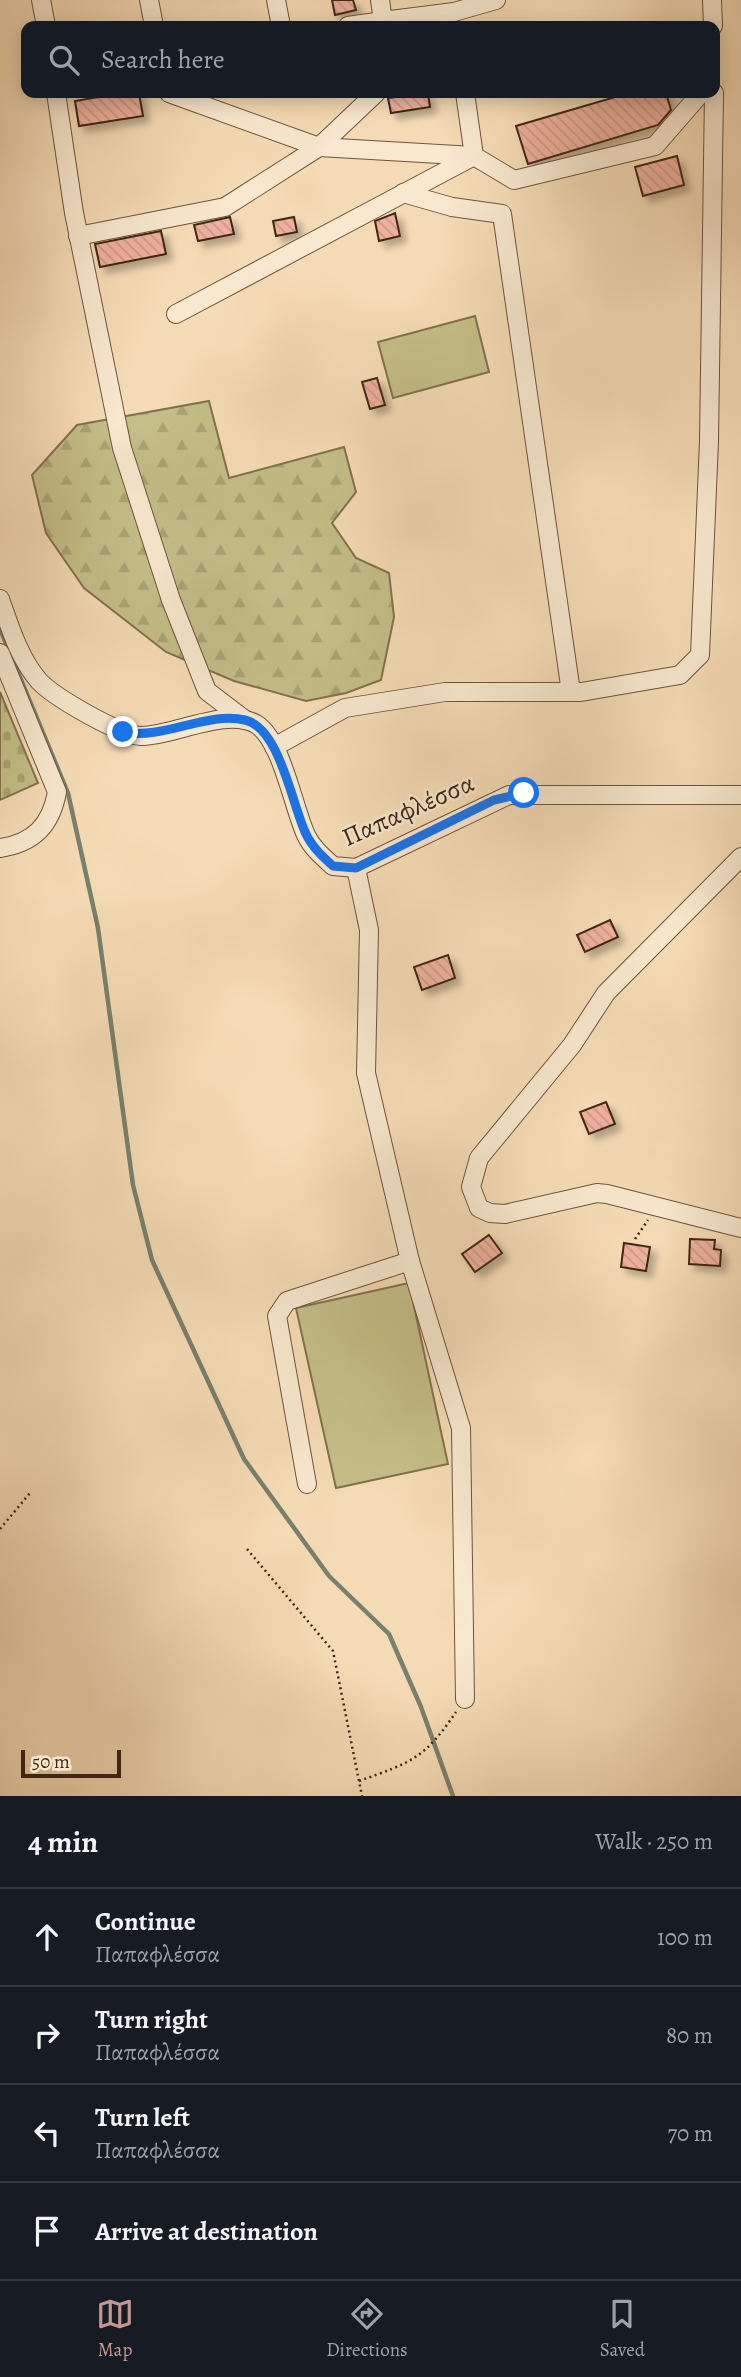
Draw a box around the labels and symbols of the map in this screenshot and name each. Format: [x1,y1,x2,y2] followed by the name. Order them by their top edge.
[107,716,138,747] route end
[336,765,480,855] street label: Παπαφλέσσα
[508,777,539,808] route start
[21,1747,121,1779] scale bar

